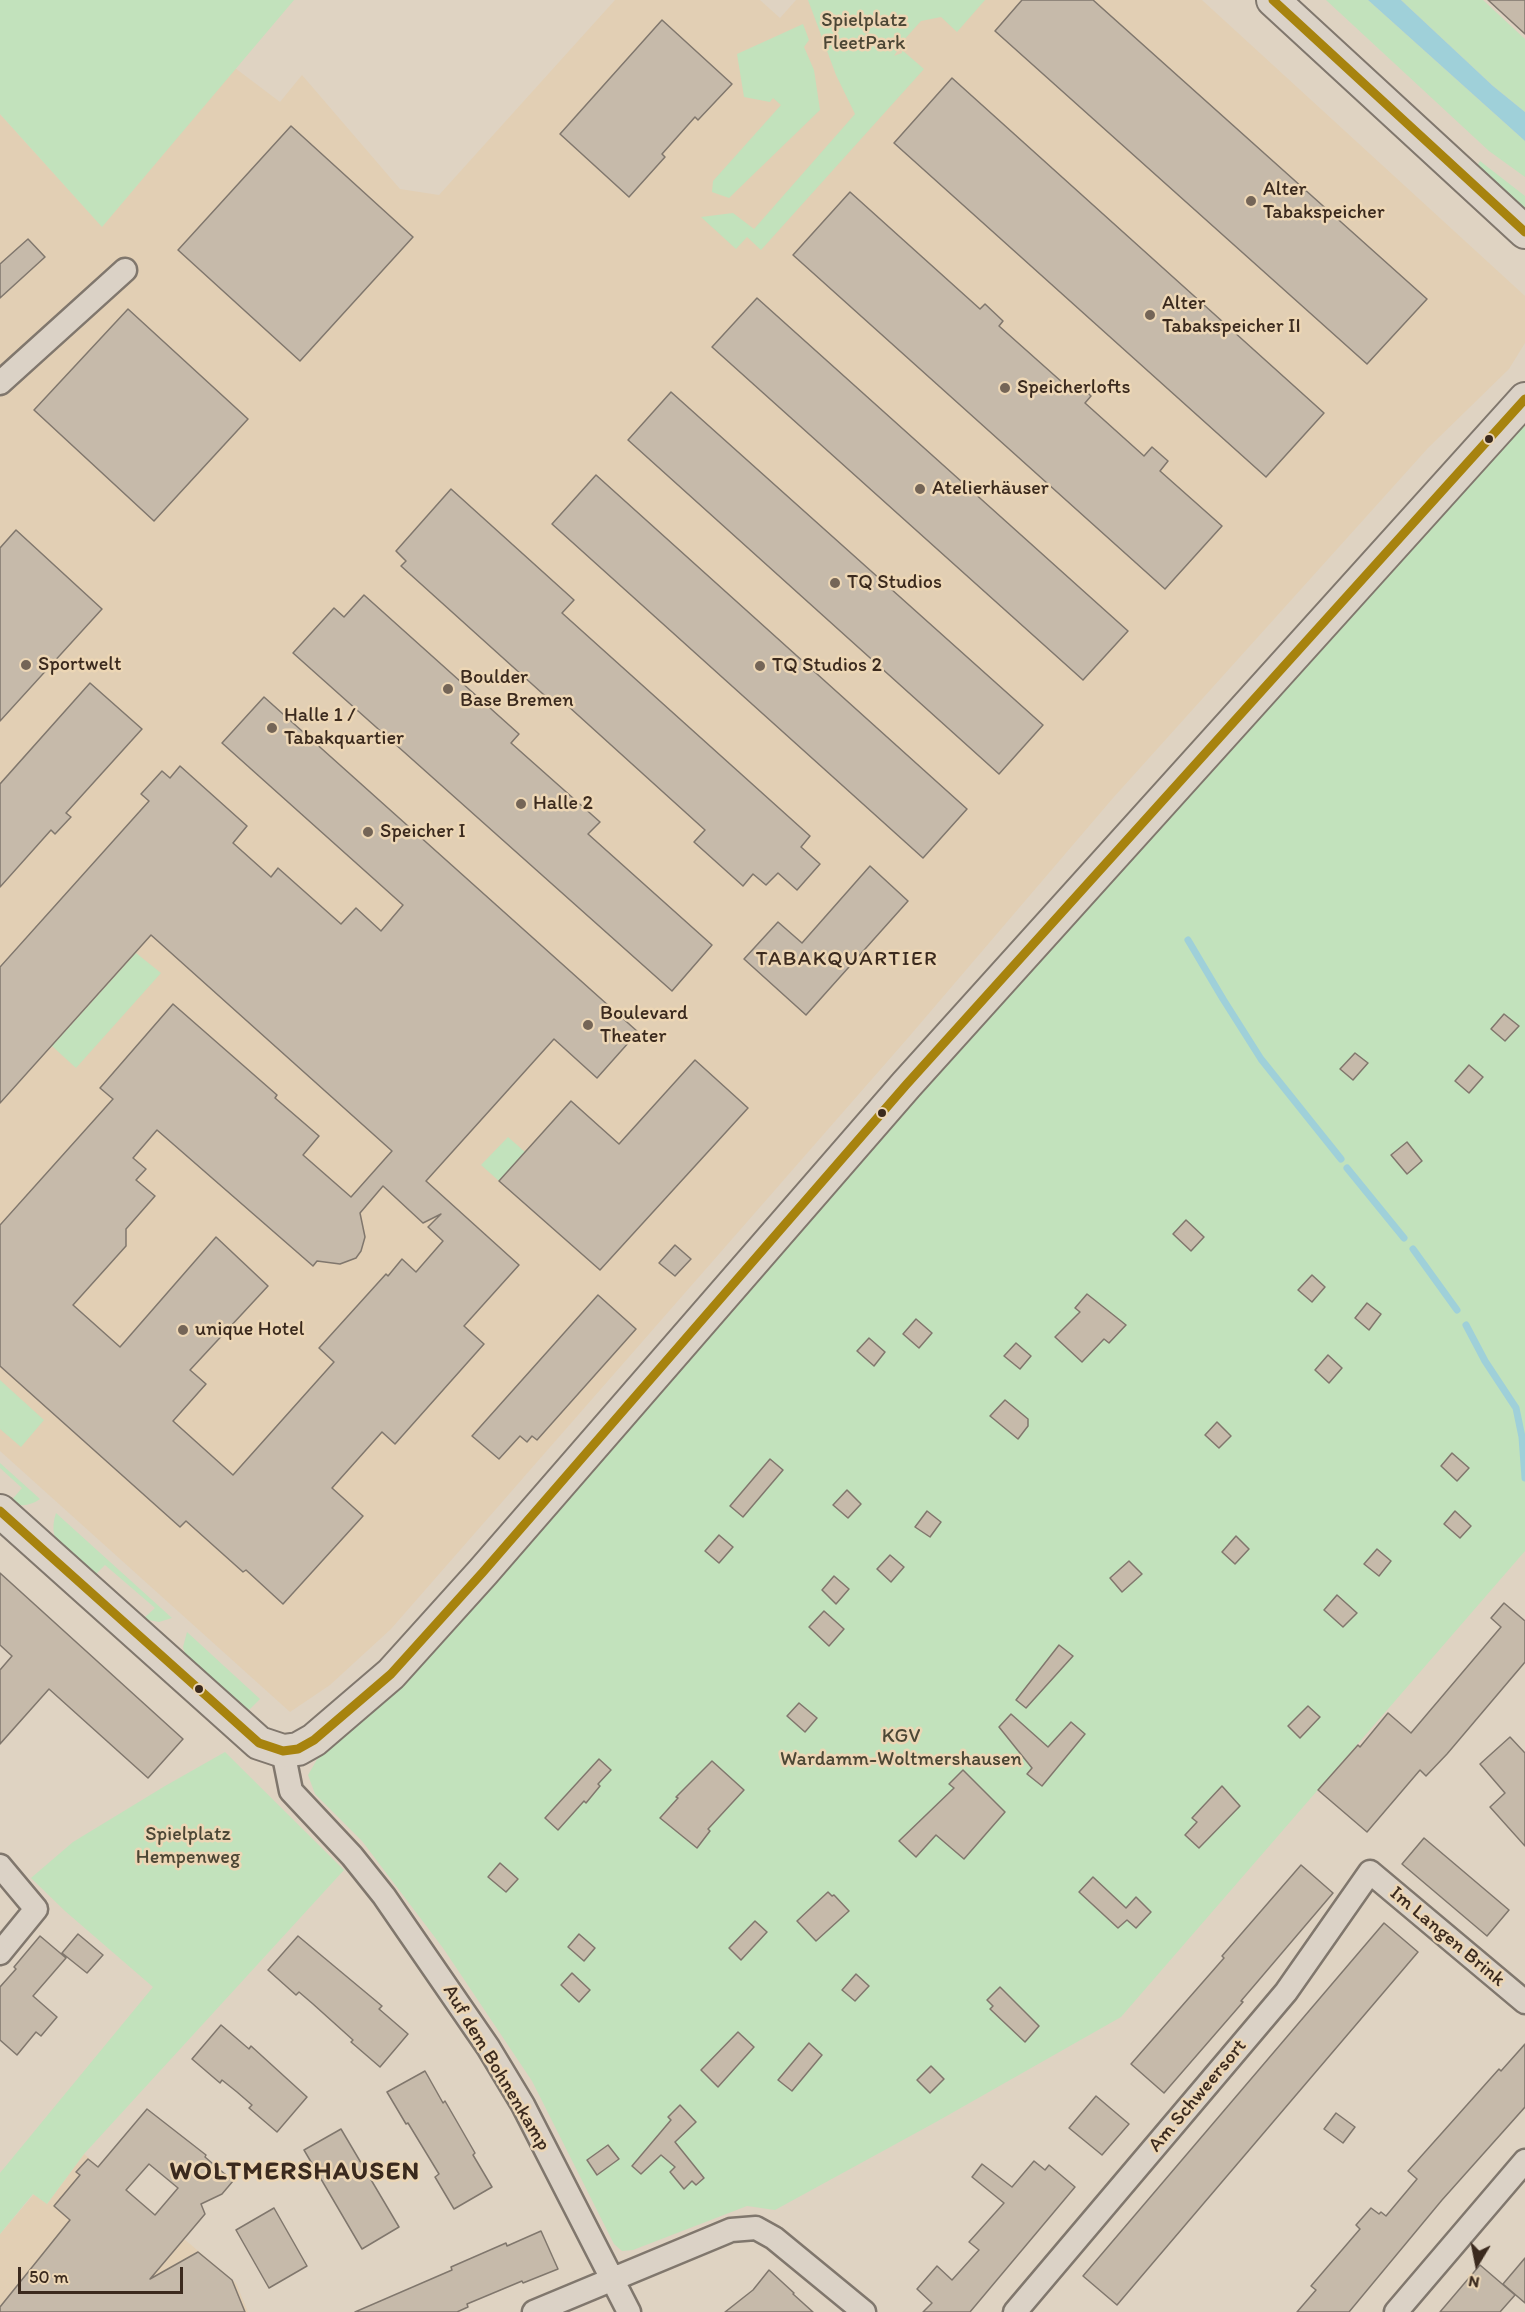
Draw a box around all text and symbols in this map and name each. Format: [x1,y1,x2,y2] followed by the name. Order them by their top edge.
[821,9,907,56] park label: Spielplatz FleetPark
[1263,178,1385,225] place label: Alter Tabakspeicher
[1244,194,1258,208] marker: Alter Tabakspeicher
[1162,292,1301,339] place label: Alter Tabakspeicher II
[1143,308,1157,322] marker: Alter Tabakspeicher II
[1017,376,1130,400] place label: Speicherlofts
[998,381,1012,395] marker: Speicherlofts
[1483,433,1495,445] unlabelled marker
[932,477,1049,501] place label: Atelierhäuser
[913,482,927,496] marker: Atelierhäuser
[847,571,942,595] place label: TQ Studios
[828,576,842,590] marker: TQ Studios
[38,653,121,677] place label: Sportwelt
[772,654,882,678] place label: TQ Studios 2
[19,658,33,672] marker: Sportwelt
[753,659,767,673] marker: TQ Studios 2
[460,666,574,713] place label: Boulder Base Bremen
[441,682,455,696] marker: Boulder Base Bremen
[284,704,404,751] place label: Halle 1 / Tabakquartier
[265,721,279,735] marker: Halle 1 / Tabakquartier
[533,792,593,816] place label: Halle 2
[514,797,528,811] marker: Halle 2
[380,820,466,844] place label: Speicher I
[361,825,375,839] marker: Speicher I
[757,947,937,973] district label: TABAKQUARTIER
[600,1002,688,1049] place label: Boulevard Theater
[581,1018,595,1032] marker: Boulevard Theater
[876,1107,888,1119] unlabelled marker
[195,1318,305,1342] place label: unique Hotel
[176,1323,190,1337] marker: unique Hotel
[193,1683,205,1695] unlabelled marker
[780,1725,1022,1772] park label: KGV Wardamm-Woltmershausen
[136,1823,240,1870] park label: Spielplatz Hempenweg
[1384,1882,1510,1992] street label: Im Langen Brink
[437,1981,555,2155] street label: Auf dem Bohnenkamp
[1144,2035,1252,2157] street label: Am Schweersort
[168,2156,422,2188] district label: WOLTMERSHAUSEN
[1447,2234,1507,2294] north arrow
[21,2255,186,2293] scale bar
[29,2266,69,2288] text: 50 m
[1467,2272,1481,2293] text: N

